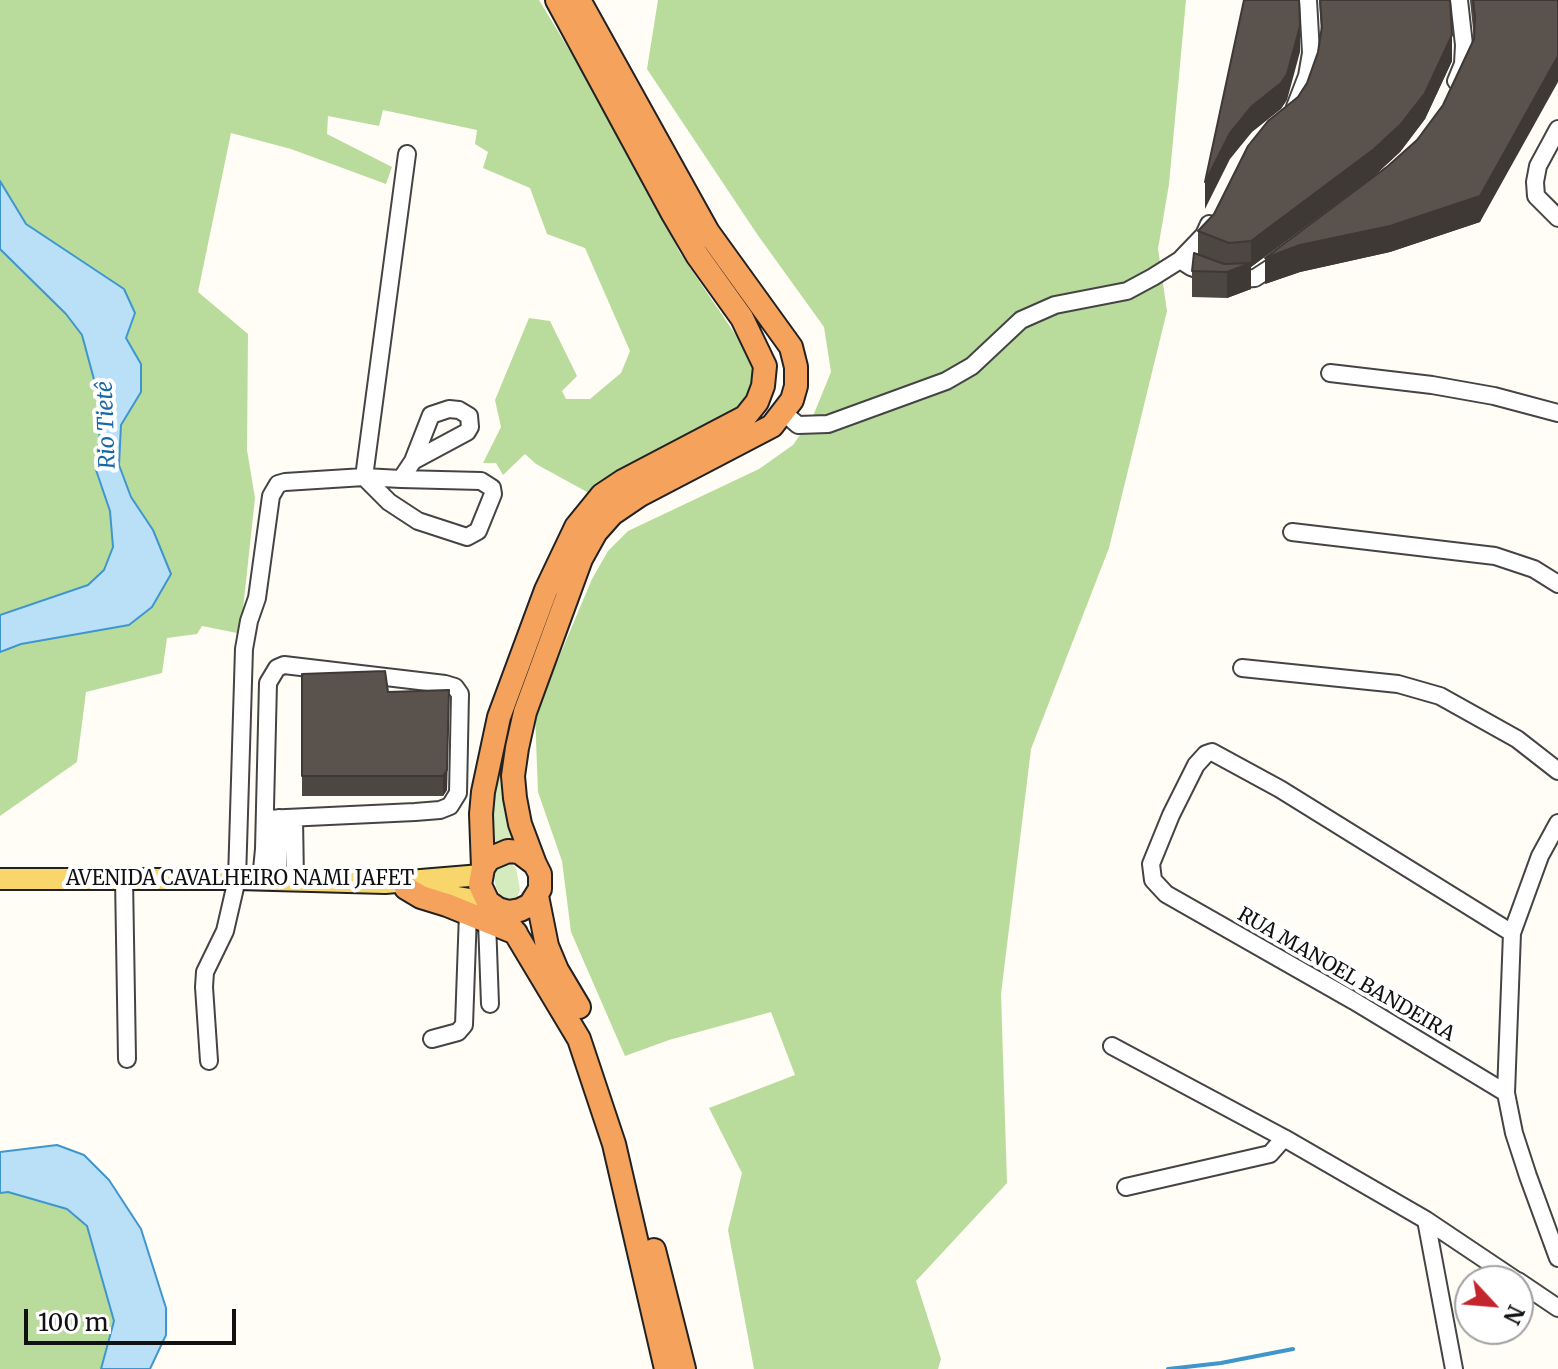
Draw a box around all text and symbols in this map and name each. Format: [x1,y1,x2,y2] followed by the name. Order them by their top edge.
[92,380,122,470] water label: Rio Tietê
[66,867,414,891] street label: AVENIDA CAVALHEIRO NAMI JAFET
[1233,903,1459,1047] street label: RUA MANOEL BANDEIRA
[1454,1265,1534,1345] north arrow
[28,1293,240,1343] scale bar
[1497,1301,1530,1329] text: N
[38,1307,108,1338] text: 100 m

